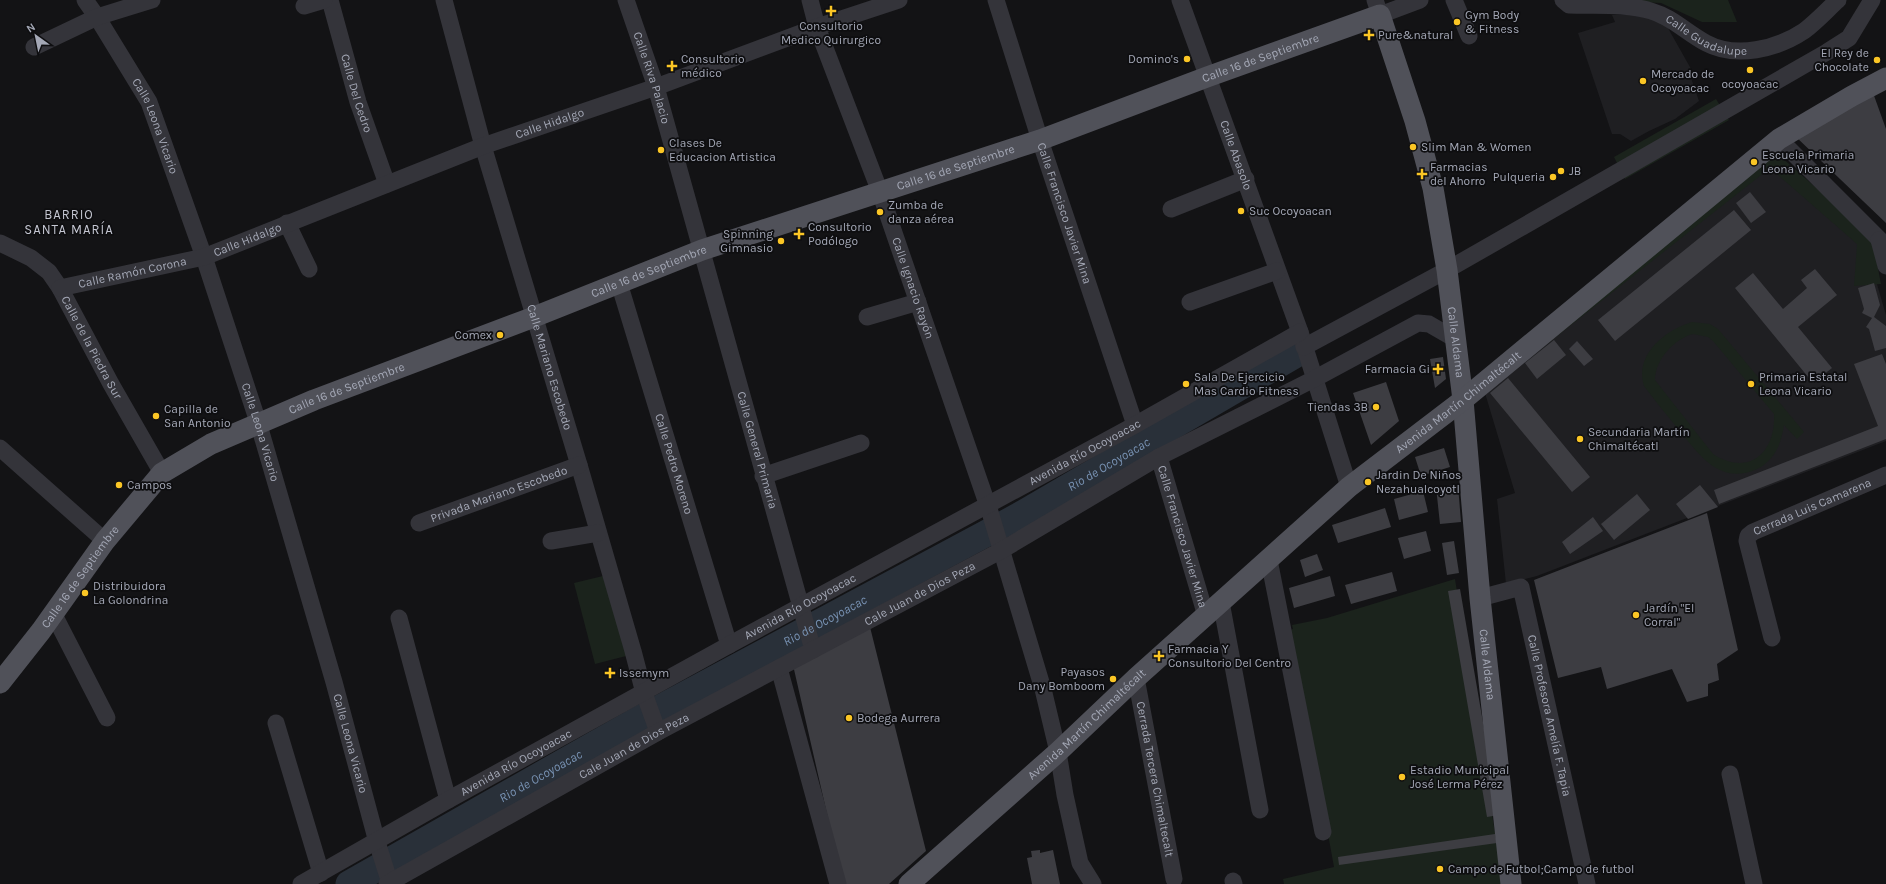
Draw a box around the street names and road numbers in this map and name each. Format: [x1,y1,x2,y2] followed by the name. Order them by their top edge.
[1663,12,1747,58] street label: Calle Guadalupe
[631,30,673,125] street label: Calle Riva Palacio
[1200,30,1321,85] street label: Calle 16 de Septiembre
[338,52,375,135] street label: Calle Del Cedro
[129,76,181,176] street label: Calle Leona Vicario
[513,105,586,141] street label: Calle Hidalgo
[1217,118,1255,192] street label: Calle Abasolo
[1034,141,1094,286] street label: Calle Francisco Javier Mina
[895,142,1016,193] street label: Calle 16 de Septiembre
[211,220,283,260] street label: Calle Hidalgo
[889,235,937,341] street label: Calle Ignacio Rayón
[589,242,708,301] street label: Calle 16 de Septiembre
[77,254,188,291] street label: Calle Ramón Corona
[58,293,125,402] street label: Calle de la Piedra Sur
[524,303,575,432] street label: Calle Mariano Escobedo
[1445,306,1467,379] street label: Calle Aldama
[1393,348,1524,456] street label: Avenida Martín Chimaltécalt
[286,359,407,417] street label: Calle 16 de Septiembre
[239,381,282,483] street label: Calle Leona Vicario
[734,390,780,510] street label: Calle General Primaria
[652,412,696,516] street label: Calle Pedro Moreno
[1027,416,1143,488] street label: Avenida Río Ocoyoacac
[429,463,569,525] street label: Privada Mariano Escobedo
[1155,464,1210,610] street label: Calle Francisco Javier Mina
[1751,475,1873,538] street label: Cerrada Luis Camarena
[38,523,122,631] street label: Calle 16 de Septiembre
[862,558,978,629] street label: Cale Juan de Dios Peza
[742,571,858,642] street label: Avenida Río Ocoyoacac
[1476,628,1498,701] street label: Calle Aldama
[1525,633,1574,798] street label: Calle Profesora Amelía F. Tapia
[1025,665,1149,783] street label: Avenida Martín Chimaltécalt
[330,692,371,795] street label: Calle Leona Vicario
[1134,700,1177,859] street label: Cerrada Tercera Chimaltecalt
[576,710,691,782] street label: Cale Juan de Dios Peza
[458,726,574,799] street label: Avenida Río Ocoyoacac

